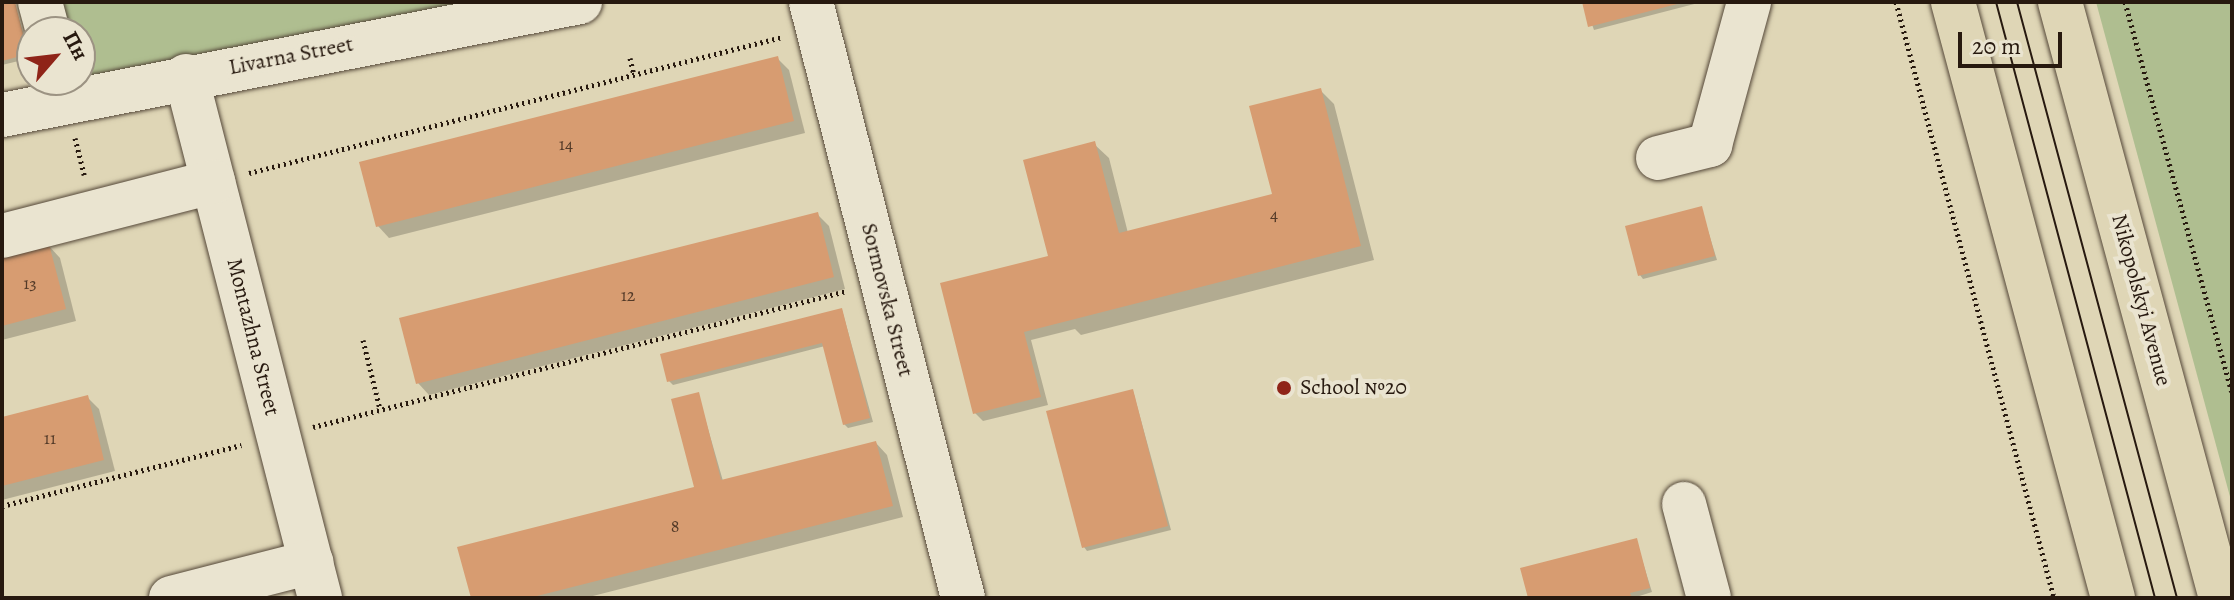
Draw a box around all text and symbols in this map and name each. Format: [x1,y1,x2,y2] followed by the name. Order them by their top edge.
[16,16,96,96] north arrow
[1962,16,2066,66] scale bar
[55,26,95,65] text: Пн
[1972,30,2021,62] text: 20 m
[227,31,355,81] street label: Livarna Street
[559,133,573,155] house number: 14
[1270,203,1278,225] house number: 4
[2105,211,2177,389] street label: Nikopolskyi Avenue
[855,220,919,380] street label: Sormovska Street
[221,256,285,418] street label: Montazhna Street
[23,272,37,294] house number: 13
[621,284,635,306] house number: 12
[1300,375,1407,401] place label: School №20
[1275,379,1293,397] marker: School №20
[44,427,56,449] house number: 11
[671,515,679,537] house number: 8

